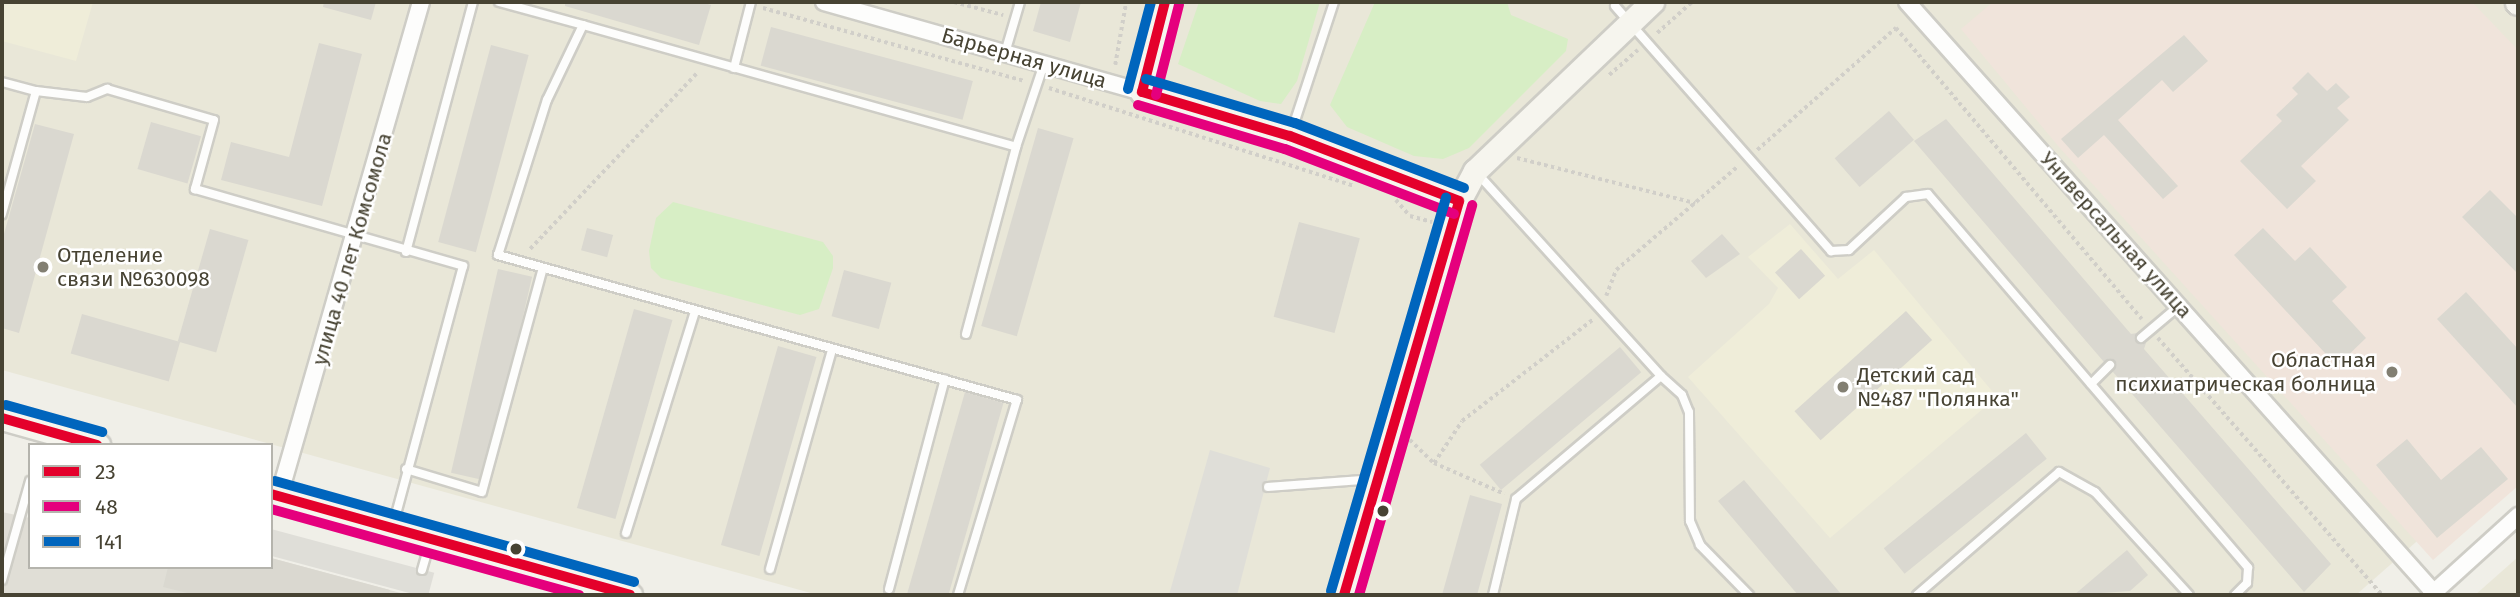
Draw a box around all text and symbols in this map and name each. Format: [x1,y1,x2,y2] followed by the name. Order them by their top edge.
[939,22,1109,94] street label: Барьерная улица
[307,130,397,368] street label: улица 40 лет Комсомола
[2035,147,2197,323] street label: Универсальная улица
[57,242,210,292] place label: Отделение связи №630098
[35,259,51,275] marker: Отделение связи №630098
[2115,347,2376,397] place label: Областная психиатрическая болница
[1857,362,2019,412] place label: Детский сад №487 "Полянка"
[2382,362,2402,382] marker: Областная психиатрическая болница
[1835,379,1851,395] marker: Детский сад №487 "Полянка"
[28,443,273,569] legend
[95,459,116,485] text: 23
[95,494,118,520] text: 48
[1376,504,1390,518] unlabelled marker
[95,529,123,555] text: 141
[509,542,523,556] unlabelled marker

